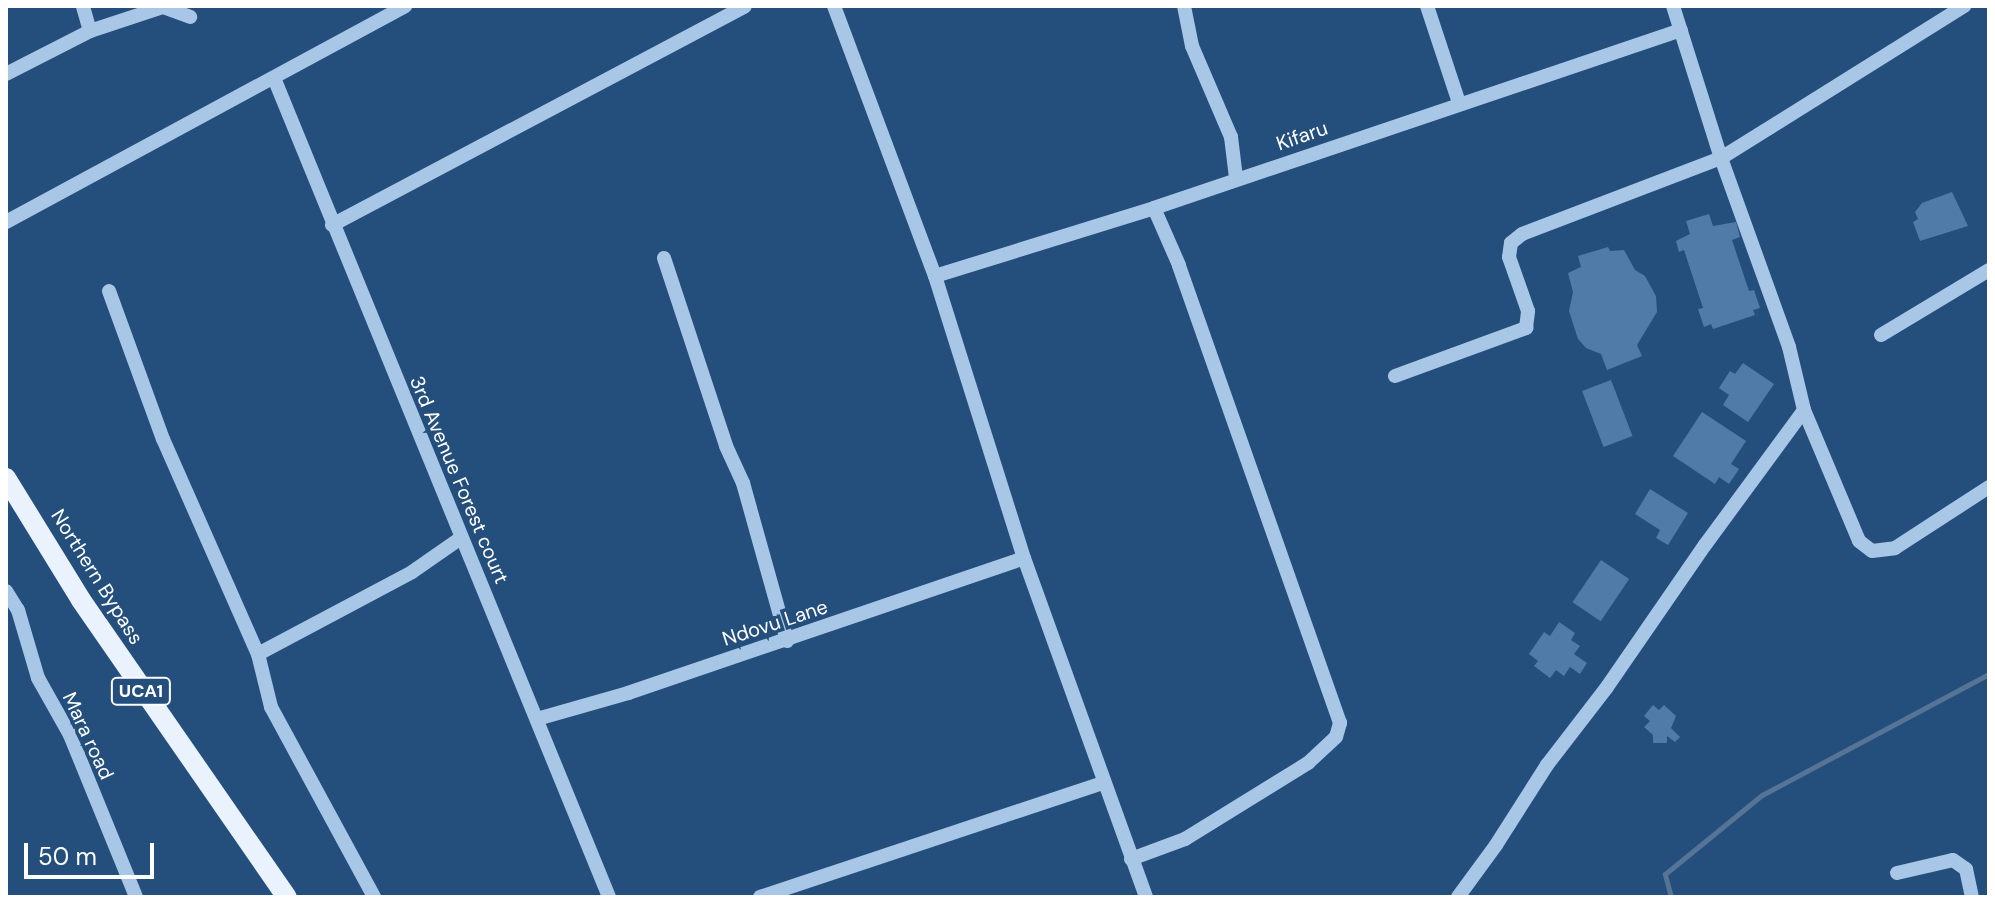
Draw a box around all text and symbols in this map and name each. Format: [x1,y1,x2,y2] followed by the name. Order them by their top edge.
[1273,116,1331,156] street label: Kifaru
[404,373,514,587] street label: 3rd Avenue Forest court
[46,505,148,649] street label: Northern Bypass
[719,595,831,651] street label: Ndovu Lane
[109,677,173,705] road number: UCA1
[57,689,119,783] street label: Mara road
[28,827,158,877] scale bar
[38,841,97,872] text: 50 m

